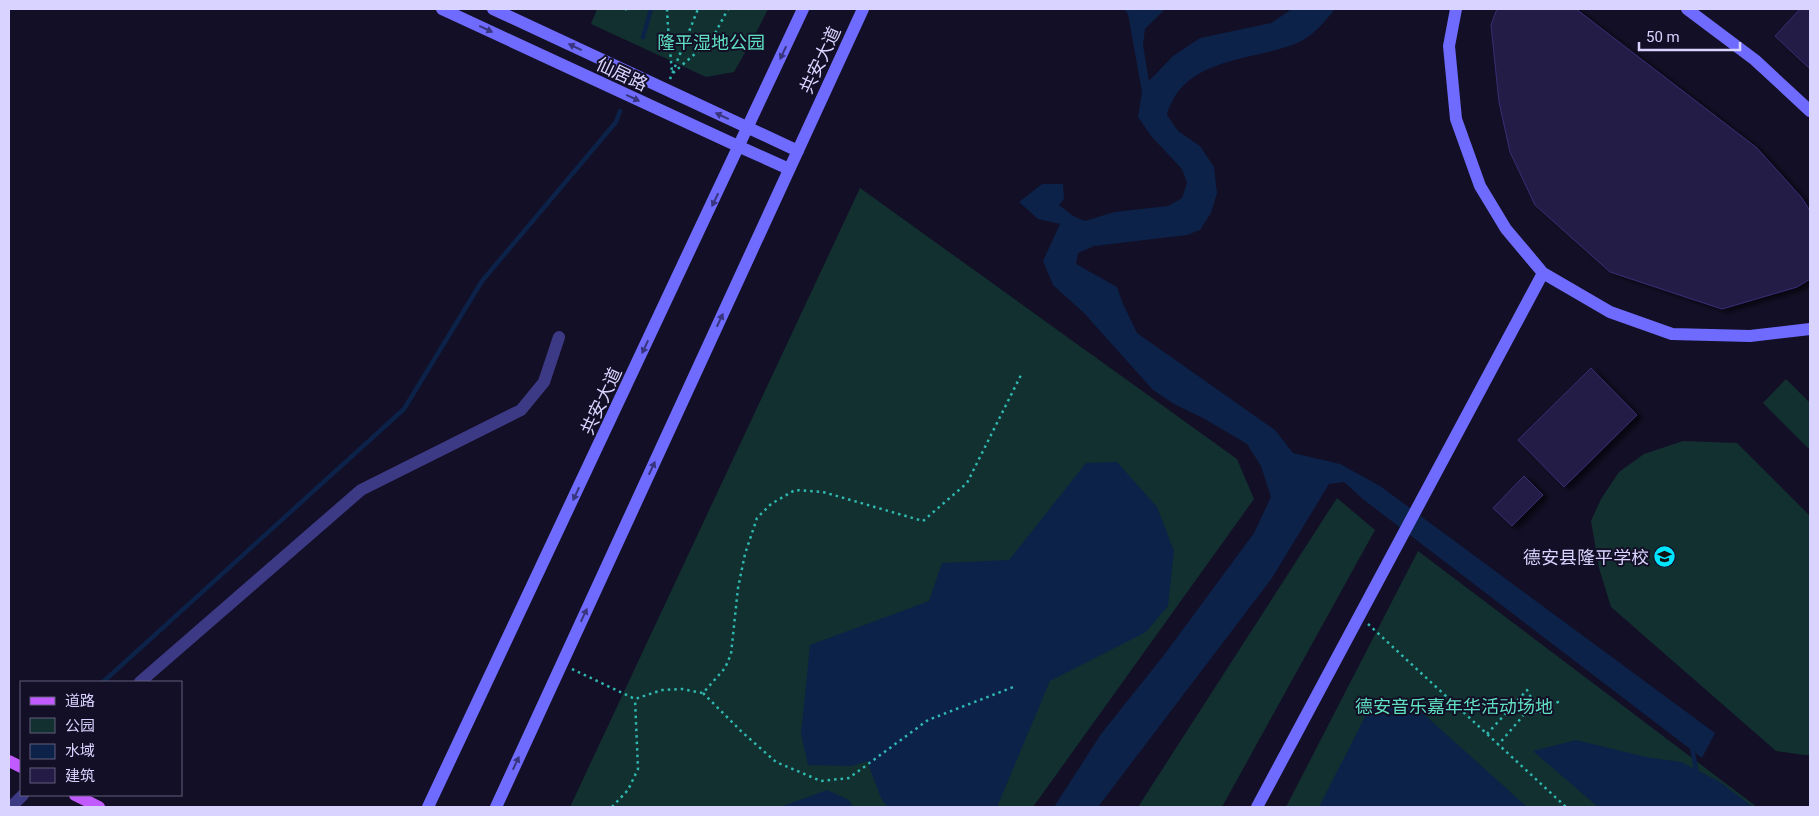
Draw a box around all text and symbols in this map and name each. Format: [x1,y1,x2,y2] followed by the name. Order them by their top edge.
[1639,20,1740,52] scale bar
[795,23,845,97] street label: 共安大道
[479,26,493,34] one-way arrow
[1646,28,1680,46] text: 50 m
[657,32,765,53] park label: 隆平湿地公园
[568,43,582,51] one-way arrow
[779,46,787,60] one-way arrow
[593,53,651,95] street label: 仙居路
[626,94,640,102] one-way arrow
[715,111,729,119] one-way arrow
[710,193,719,208] one-way arrow
[716,313,724,327] one-way arrow
[641,340,650,355] one-way arrow
[576,364,626,438] street label: 共安大道
[648,461,656,475] one-way arrow
[572,487,580,501] one-way arrow
[1653,545,1677,569] school or university icon: 德安县隆平学校
[1523,547,1649,568] place label: 德安县隆平学校
[580,608,588,622] one-way arrow
[20,681,182,796] legend
[65,692,95,710] text: 道路
[1355,696,1553,717] park label: 德安音乐嘉年华活动场地
[65,717,95,735] text: 公园
[65,742,95,760] text: 水域
[512,756,520,770] one-way arrow
[65,767,95,785] text: 建筑

